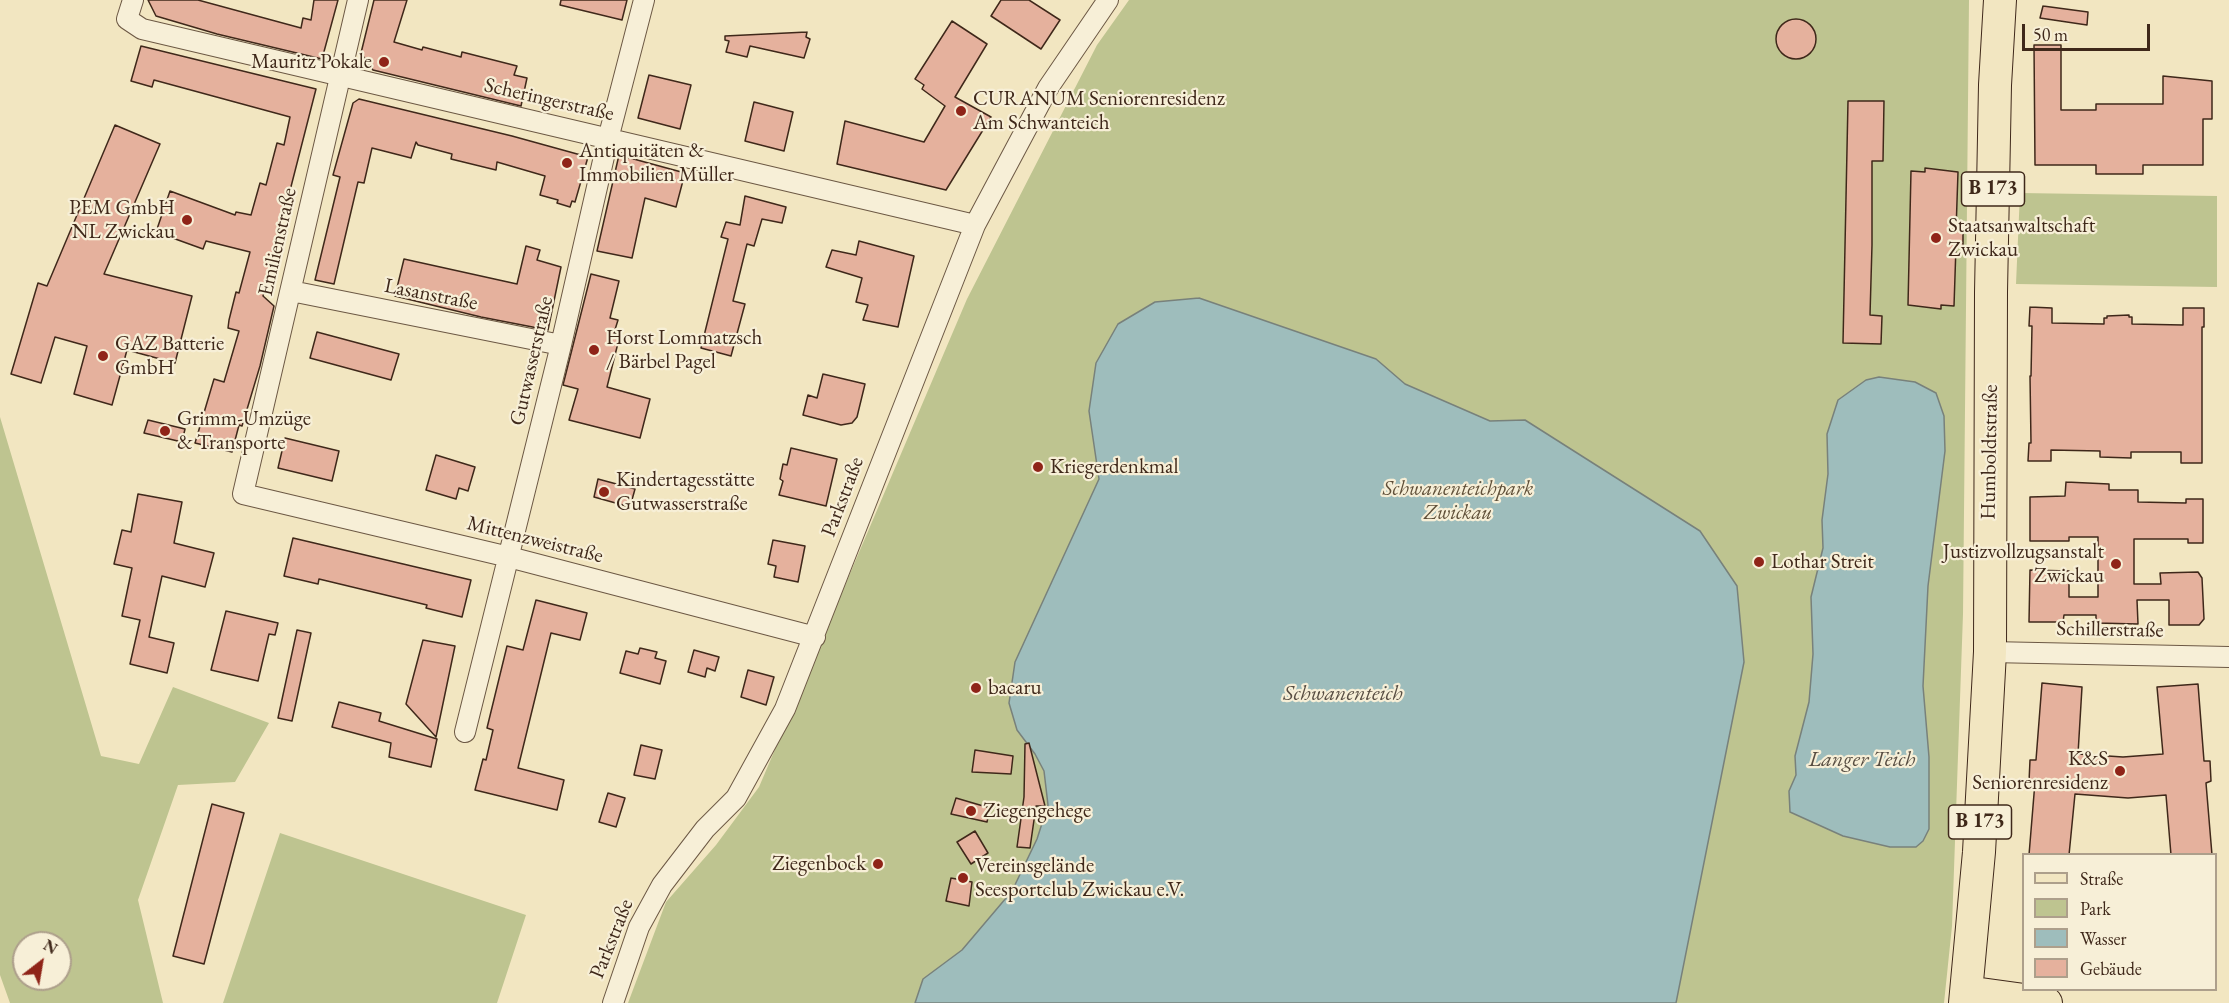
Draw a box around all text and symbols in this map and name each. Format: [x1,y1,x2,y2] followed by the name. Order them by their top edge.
[2025,12,2152,50] scale bar
[2033,23,2068,46] text: 50 m
[251,49,372,75] place label: Mauritz Pokale
[377,55,391,69] marker: Mauritz Pokale
[482,73,616,127] street label: Scheringerstraße
[973,86,1225,136] place label: CURANUM Seniorenresidenz Am Schwanteich
[954,104,968,118] marker: CURANUM Seniorenresidenz Am Schwanteich
[579,138,734,188] place label: Antiquitäten & Immobilien Müller
[560,156,574,170] marker: Antiquitäten & Immobilien Müller
[1962,172,2024,206] road number: B 173
[253,185,303,299] street label: Emilienstraße
[69,195,175,245] place label: PEM GmbH NL Zwickau
[180,213,194,227] marker: PEM GmbH NL Zwickau
[1948,213,2095,263] place label: Staatsanwaltschaft Zwickau
[1929,231,1943,245] marker: Staatsanwaltschaft Zwickau
[382,274,480,316] street label: Lasanstraße
[505,294,559,428] street label: Gutwasserstraße
[606,325,762,375] place label: Horst Lommatzsch / Bärbel Pagel
[115,331,224,381] place label: GAZ Batterie GmbH
[587,343,601,357] marker: Horst Lommatzsch / Bärbel Pagel
[96,349,110,363] marker: GAZ Batterie GmbH
[1976,384,2004,520] street label: Humboldtstraße
[177,406,311,456] place label: Grimm-Umzüge & Transporte
[158,424,172,438] marker: Grimm-Umzüge & Transporte
[816,454,870,540] street label: Parkstraße
[1050,454,1178,480] place label: Kriegerdenkmal
[1031,460,1045,474] marker: Kriegerdenkmal
[616,467,755,517] place label: Kindertagesstätte Gutwasserstraße
[1383,476,1533,526] park label: Schwanenteichpark Zwickau
[597,485,611,499] marker: Kindertagesstätte Gutwasserstraße
[464,511,606,569] street label: Mittenzweistraße
[1943,539,2104,589] place label: Justizvollzugsanstalt Zwickau
[1771,549,1874,575] place label: Lothar Streit
[1752,555,1766,569] marker: Lothar Streit
[2109,557,2123,571] marker: Justizvollzugsanstalt Zwickau
[2056,616,2164,644] street label: Schillerstraße
[988,675,1041,701] place label: bacaru
[969,681,983,695] marker: bacaru
[1283,681,1403,707] water label: Schwanenteich
[1972,746,2108,796] place label: K&S Seniorenresidenz
[1808,747,1916,773] water label: Langer Teich
[2113,764,2127,778] marker: K&S Seniorenresidenz
[983,798,1091,824] place label: Ziegengehege
[964,804,978,818] marker: Ziegengehege
[1948,805,2012,839] road number: B 173
[772,851,866,877] place label: Ziegenbock
[975,853,1184,903] place label: Vereinsgelände Seesportclub Zwickau e.V.
[2022,853,2217,991] legend
[871,857,885,871] marker: Ziegenbock
[2080,867,2123,890] text: Straße
[956,871,970,885] marker: Vereinsgelände Seesportclub Zwickau e.V.
[585,896,639,982] street label: Parkstraße
[2080,897,2111,920] text: Park
[2080,927,2127,950] text: Wasser
[12,931,72,991] north arrow
[40,935,61,959] text: N
[2080,957,2142,980] text: Gebäude

